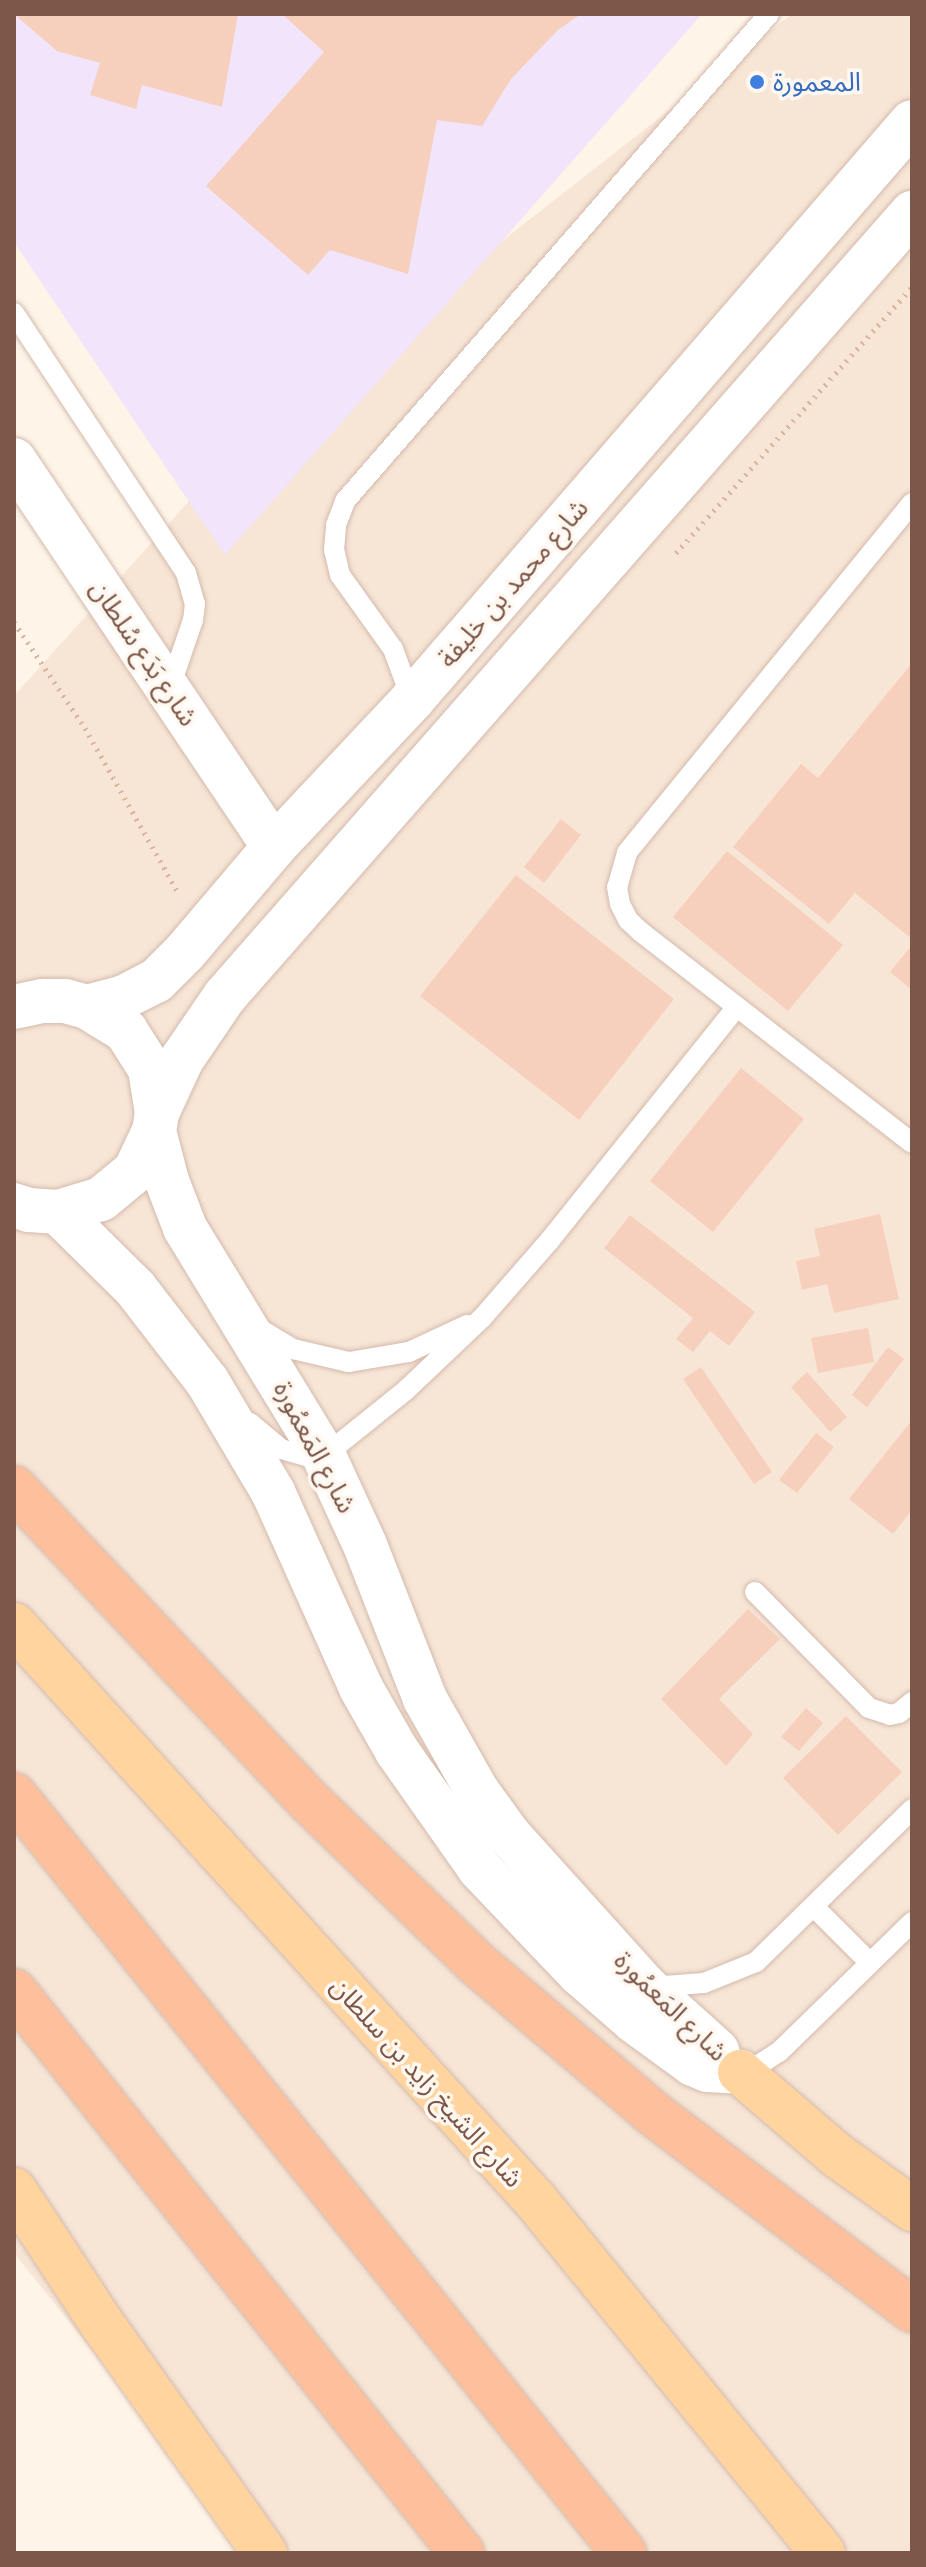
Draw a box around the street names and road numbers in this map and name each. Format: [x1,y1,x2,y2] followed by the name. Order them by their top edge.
[431,492,595,674] street label: شارع محمد بن خليفة
[84,574,204,732] street label: شارع بَدَع سُلطان
[267,1376,363,1518] street label: شارع المَعمُورة
[608,1944,734,2068] street label: شارع المَعمُورة
[324,1970,530,2194] street label: شارع الشيخ زايد بن سلطان

